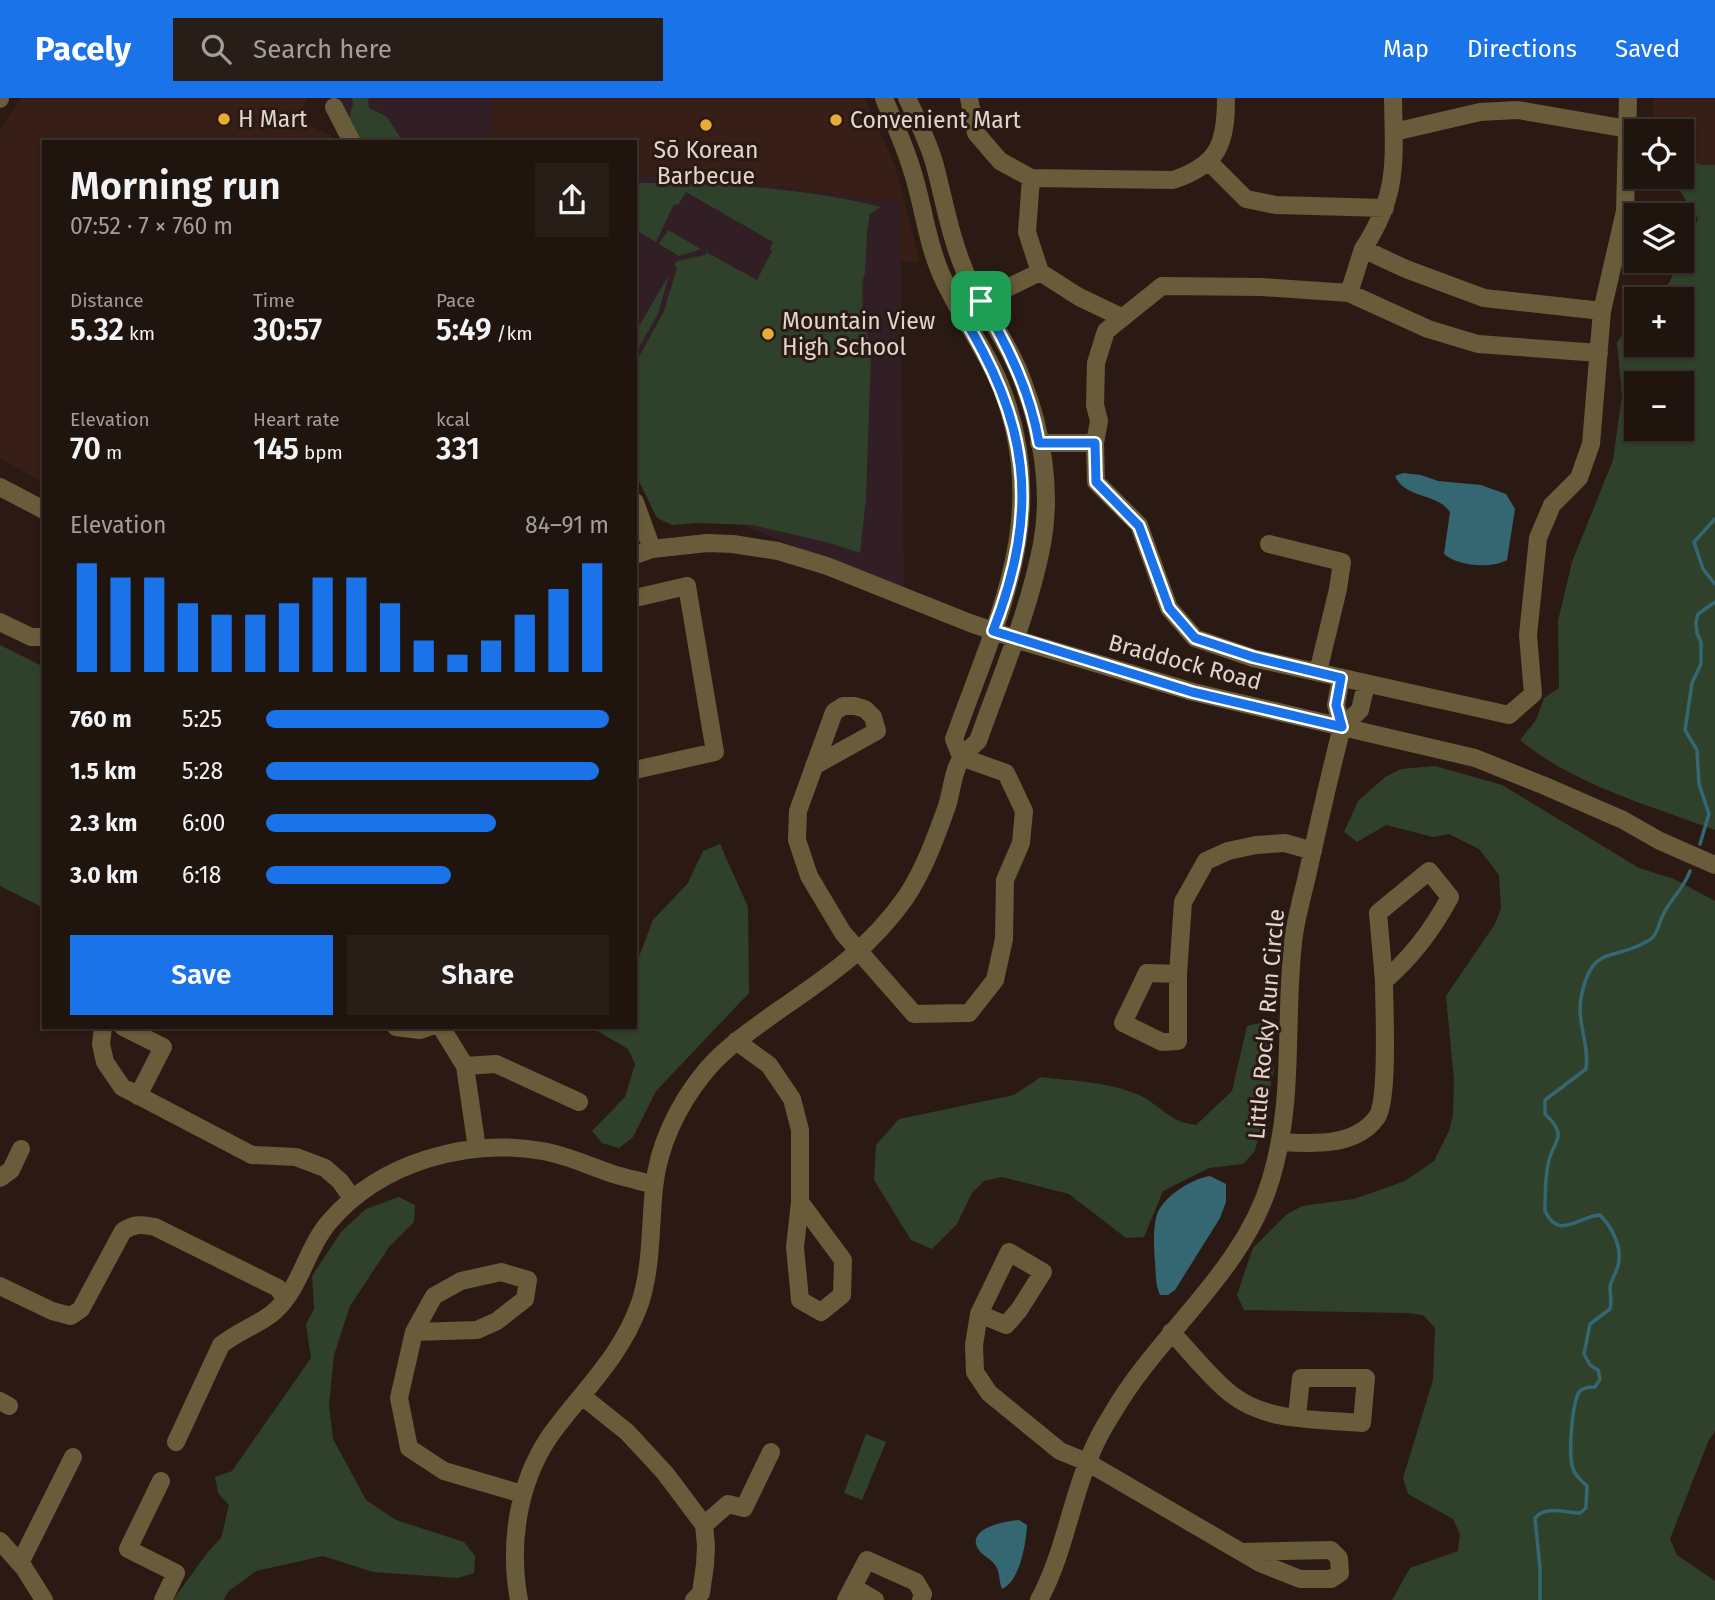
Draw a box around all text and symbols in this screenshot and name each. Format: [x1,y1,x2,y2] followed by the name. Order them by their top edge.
[173,18,663,81] search box
[35,29,131,69] text: Pacely
[197,30,235,68] icon: search
[253,34,392,65] text: Search here
[1383,35,1429,63] text: Map
[1467,35,1577,63] text: Directions
[1615,35,1680,63] text: Saved
[238,105,308,133] place label: H Mart
[850,106,1022,134] place label: Convenient Mart
[216,111,232,127] marker: H Mart
[828,112,844,128] marker: Convenient Mart
[698,117,714,133] marker: Sō Korean Barbecue
[1624,119,1694,441] map controls
[1624,119,1694,189] button: locate
[653,136,759,190] place label: Sō Korean Barbecue
[70,163,281,209] text: Morning run
[535,163,609,237] button: share
[1624,203,1694,273] button: layers
[70,212,233,240] text: 07:52 · 7 × 760 m
[951,271,1011,331] pin
[962,282,1000,320] icon: arrive
[1624,287,1694,357] button: +
[70,289,144,312] text: Distance
[253,289,295,312] text: Time
[436,289,475,312] text: Pace
[782,307,936,361] place label: Mountain View High School
[70,312,124,348] text: 5.32
[253,312,322,348] text: 30:57
[436,312,492,348] text: 5:49
[124,322,155,345] text: km
[492,322,532,345] text: /km
[760,326,776,342] marker: Mountain View High School
[1624,371,1694,441] button: −
[70,408,150,431] text: Elevation
[253,408,340,431] text: Heart rate
[436,408,470,431] text: kcal
[70,431,101,467] text: 70
[253,431,299,467] text: 145
[436,431,480,467] text: 331
[101,441,122,464] text: m
[299,441,343,464] text: bpm
[70,511,166,539] text: Elevation
[525,511,609,539] text: 84–91 m
[1105,628,1265,696] street label: Braddock Road
[70,705,132,733] text: 760 m
[182,705,222,733] text: 5:25
[70,757,136,785] text: 1.5 km
[182,757,223,785] text: 5:28
[70,809,137,837] text: 2.3 km
[182,809,225,837] text: 6:00
[70,861,138,889] text: 3.0 km
[182,861,222,889] text: 6:18
[1242,908,1290,1140] street label: Little Rocky Run Circle
[70,935,333,1015] button: Save
[347,935,609,1015] button: Share

